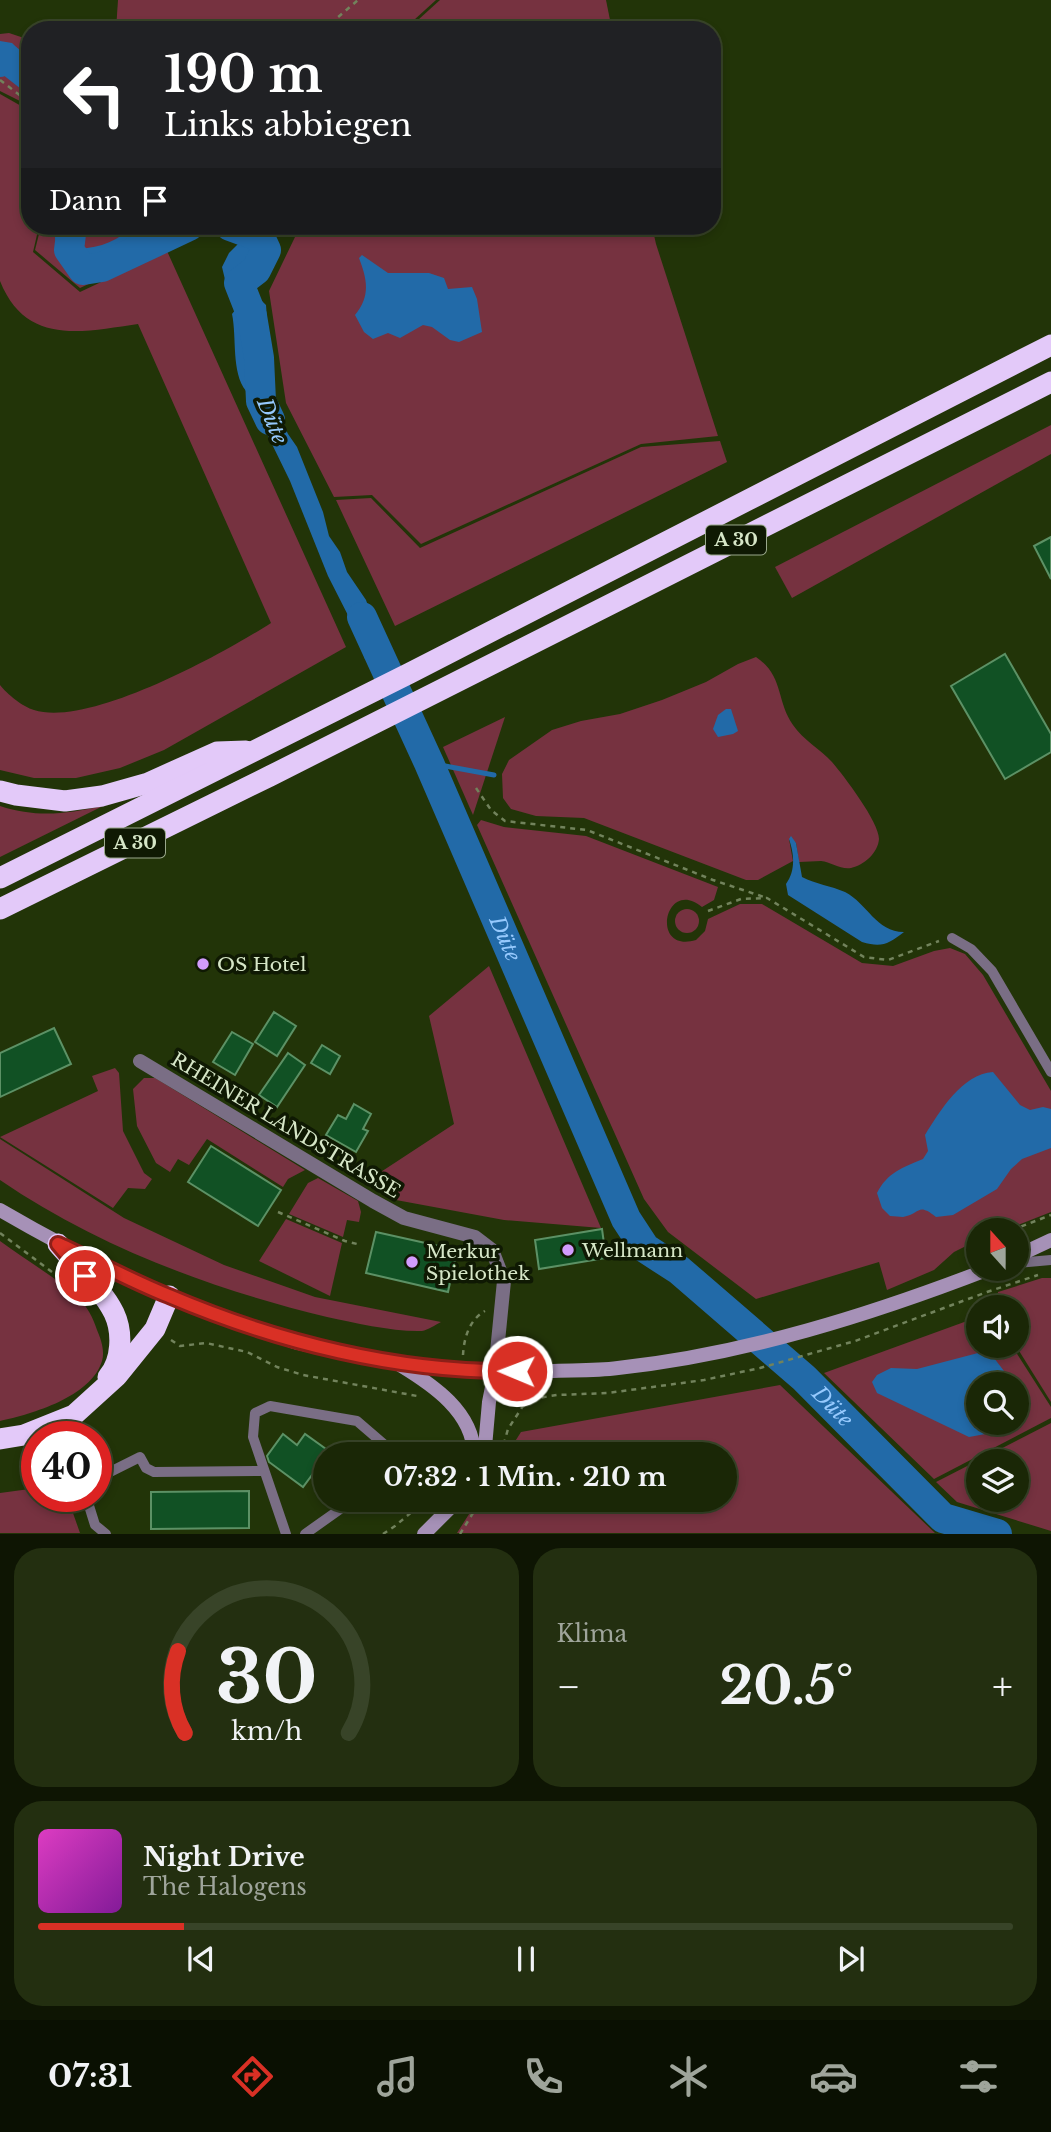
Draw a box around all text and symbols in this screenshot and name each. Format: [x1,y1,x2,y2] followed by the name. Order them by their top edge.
[164,44,323,105] text: 190 m
[49,49,140,140] icon: left
[164,105,412,145] text: Links abbiegen
[136,182,174,220] icon: arrive
[49,185,122,217] text: Dann
[251,393,293,448] water label: Düte
[706,526,766,554] road number: A 30
[105,828,165,858] road number: A 30
[483,911,526,966] water label: Düte
[217,953,306,976] place label: OS Hotel
[195,956,211,972] marker: OS Hotel
[167,1048,404,1203] street label: RHEINER LANDSTRASSE
[966,1218,1029,1281] north arrow
[966,1218,1029,1512] map controls
[581,1239,683,1262] place label: Wellmann
[426,1240,530,1285] place label: Merkur Spielothek
[560,1242,576,1258] marker: Wellmann
[55,1246,115,1306] pin
[404,1254,420,1270] marker: Merkur Spielothek
[66,1257,104,1295] icon: arrive
[966,1295,1029,1358] button: sound
[480,1334,554,1408] position arrow
[966,1372,1029,1435] button: search
[806,1380,859,1433] water label: Düte
[21,1421,112,1512] speed limit sign: 40
[966,1449,1029,1512] button: layers
[384,1461,666,1493] text: 07:32 · 1 Min. · 210 m
[557,1620,627,1648] text: Klima
[216,1633,317,1724] text: 30
[719,1654,853,1718] text: 20.5°
[557,1663,581,1710] text: −
[992,1663,1013,1710] text: +
[231,1716,302,1747] text: km/h
[143,1841,305,1873] text: Night Drive
[143,1873,307,1901] text: The Halogens
[182,1940,220,1978] icon: previous
[507,1940,545,1978] icon: pause
[832,1940,870,1978] icon: next
[228,2052,277,2101] icon: directions
[373,2052,422,2101] icon: music
[519,2052,568,2101] icon: phone
[664,2052,713,2101] icon: climate
[809,2052,858,2101] icon: car
[954,2052,1003,2101] icon: filters
[48,2056,132,2096] text: 07:31

